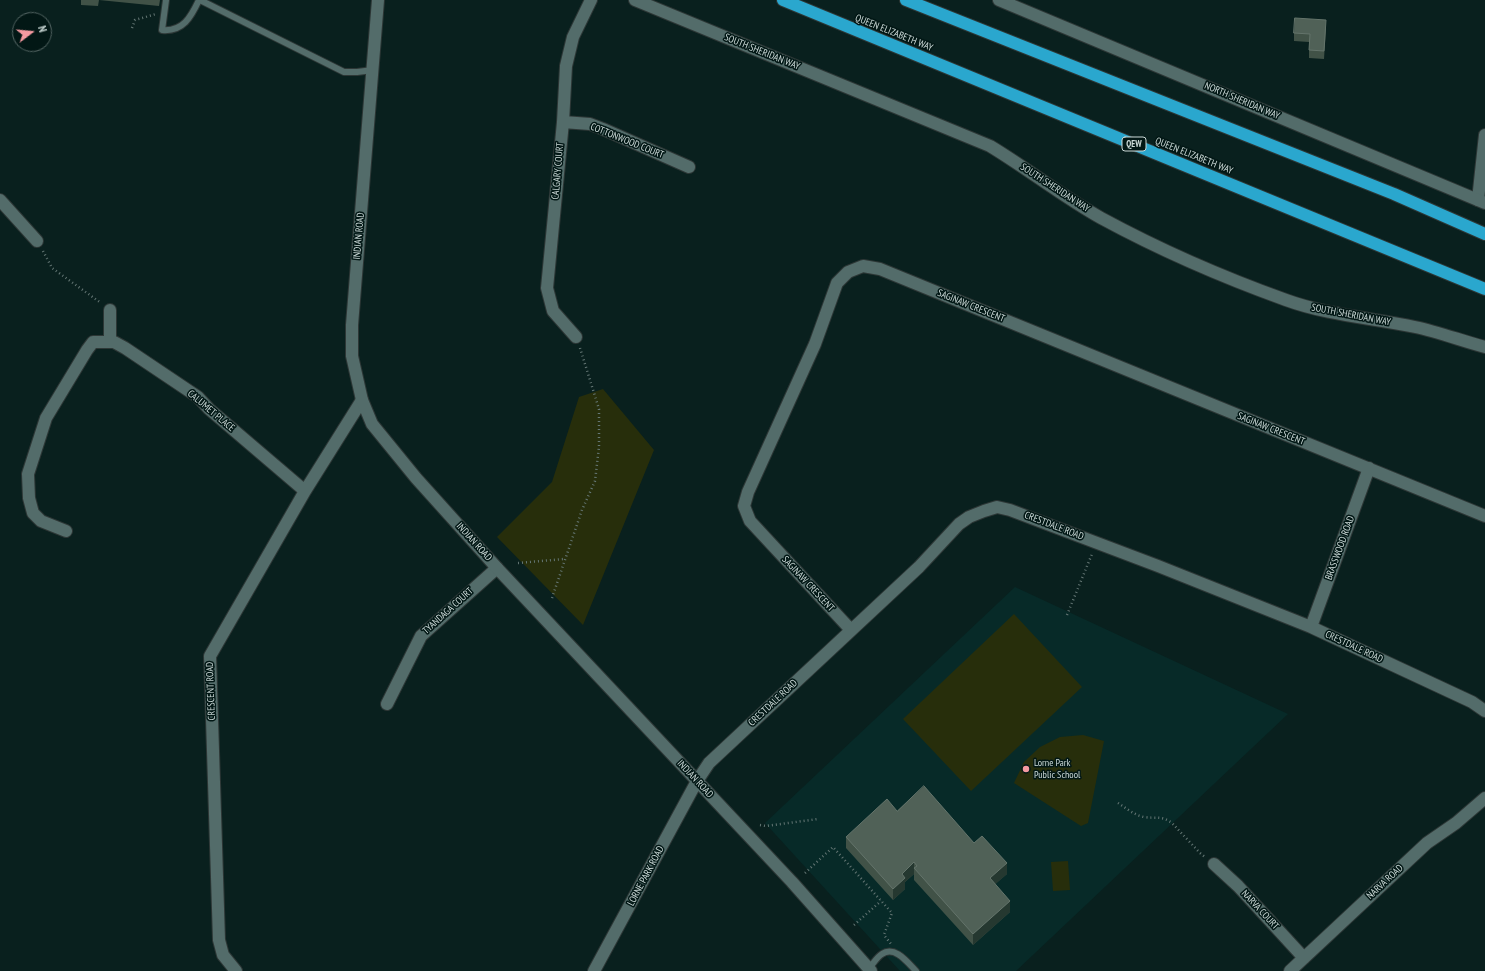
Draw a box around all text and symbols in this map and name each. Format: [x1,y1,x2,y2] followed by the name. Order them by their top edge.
[12,12,52,52] north arrow
[853,12,935,54] street label: QUEEN ELIZABETH WAY
[35,24,50,34] text: N
[722,31,802,73] street label: SOUTH SHERIDAN WAY
[1203,80,1281,122] street label: NORTH SHERIDAN WAY
[589,121,665,161] street label: COTTONWOOD COURT
[1153,135,1235,177] street label: QUEEN ELIZABETH WAY
[1122,137,1146,151] road number: QEW
[550,142,566,200] street label: CALGARY COURT
[1018,161,1092,215] street label: SOUTH SHERIDAN WAY
[351,212,367,260] street label: INDIAN ROAD
[936,287,1006,325] street label: SAGINAW CRESCENT
[1310,301,1392,329] street label: SOUTH SHERIDAN WAY
[185,388,237,434] street label: CALUMET PLACE
[1236,410,1306,448] street label: SAGINAW CRESCENT
[1023,509,1085,543] street label: CRESTDALE ROAD
[1323,514,1357,582] street label: BRASSWOOD ROAD
[454,520,494,564] street label: INDIAN ROAD
[779,554,837,614] street label: SAGINAW CRESCENT
[420,585,476,637] street label: TYANDAGA COURT
[1323,628,1385,666] street label: CRESTDALE ROAD
[204,662,218,720] street label: CRESCENT ROAD
[746,677,800,729] street label: CRESTDALE ROAD
[1034,757,1080,780] place label: Lorne Park Public School
[674,758,716,800] street label: INDIAN ROAD
[1021,764,1031,774] marker: Lorne Park Public School
[625,844,667,908] street label: LORNE PARK ROAD
[1364,862,1406,902] street label: NARVA ROAD
[1239,888,1281,932] street label: NARVA COURT

